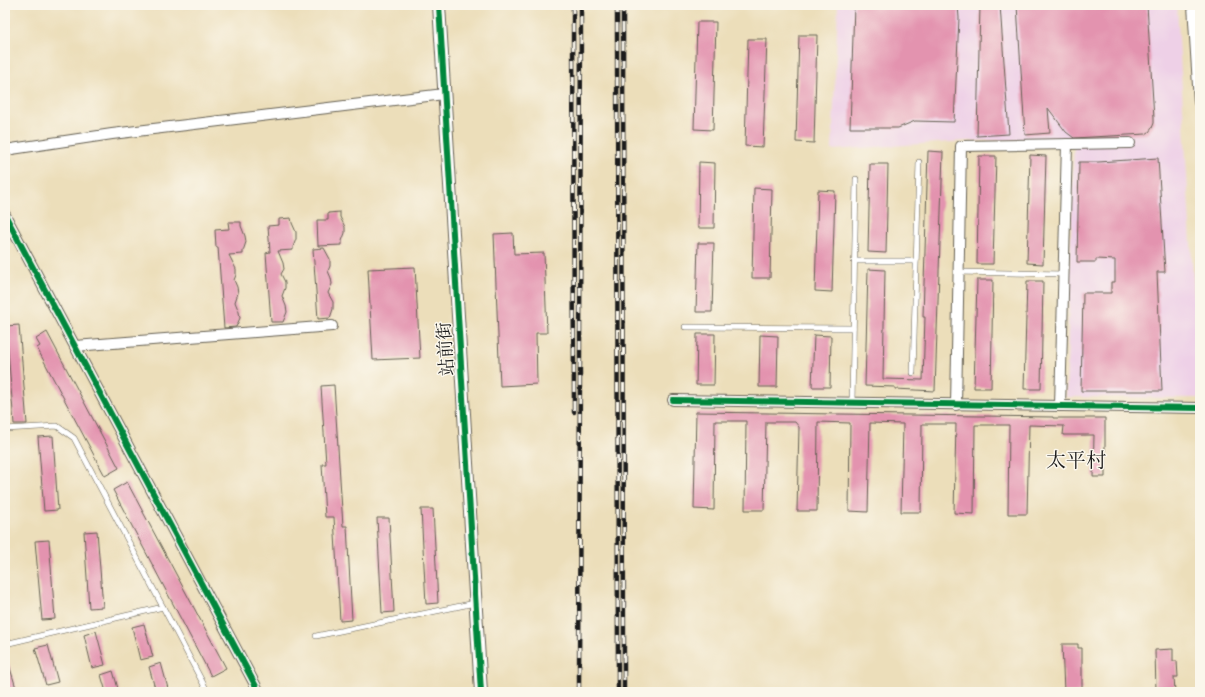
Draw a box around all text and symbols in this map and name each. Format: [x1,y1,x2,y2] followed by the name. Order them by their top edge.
[432,321,458,377] street label: 站前街
[1046,447,1106,473] district label: 太平村

